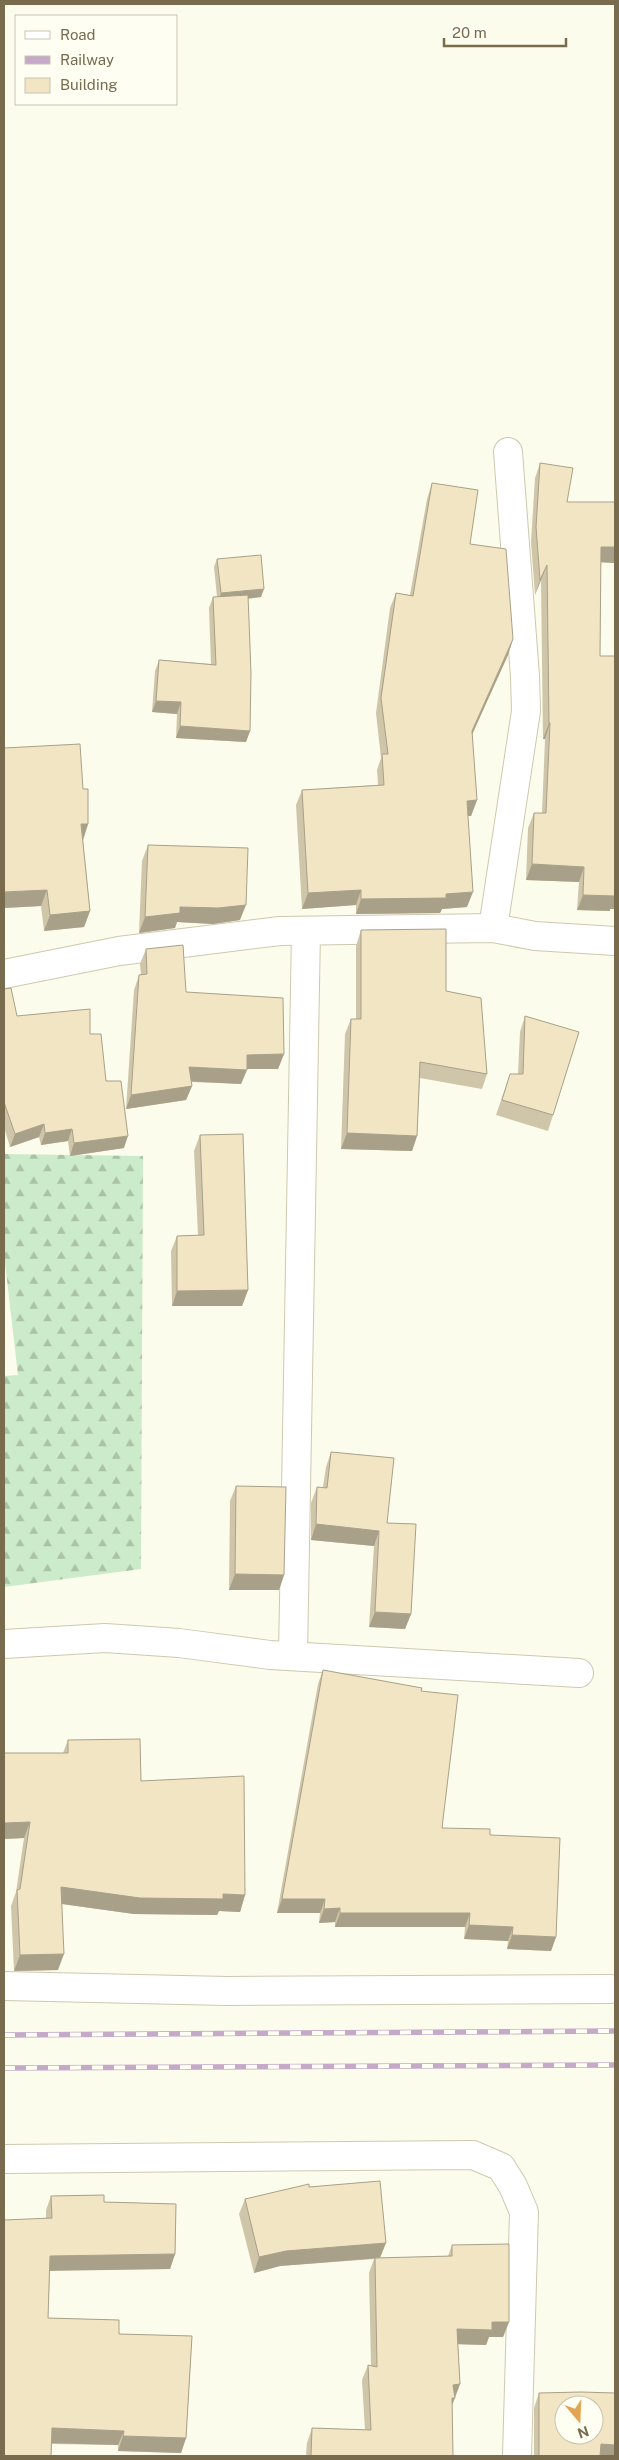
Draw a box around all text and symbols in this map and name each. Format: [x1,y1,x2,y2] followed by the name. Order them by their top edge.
[15,15,178,105] legend
[444,15,566,47] scale bar
[452,24,487,41] text: 20 m
[60,26,96,43] text: Road
[60,51,114,68] text: Railway
[60,76,118,93] text: Building
[554,2395,604,2445] north arrow
[575,2423,591,2442] text: N

